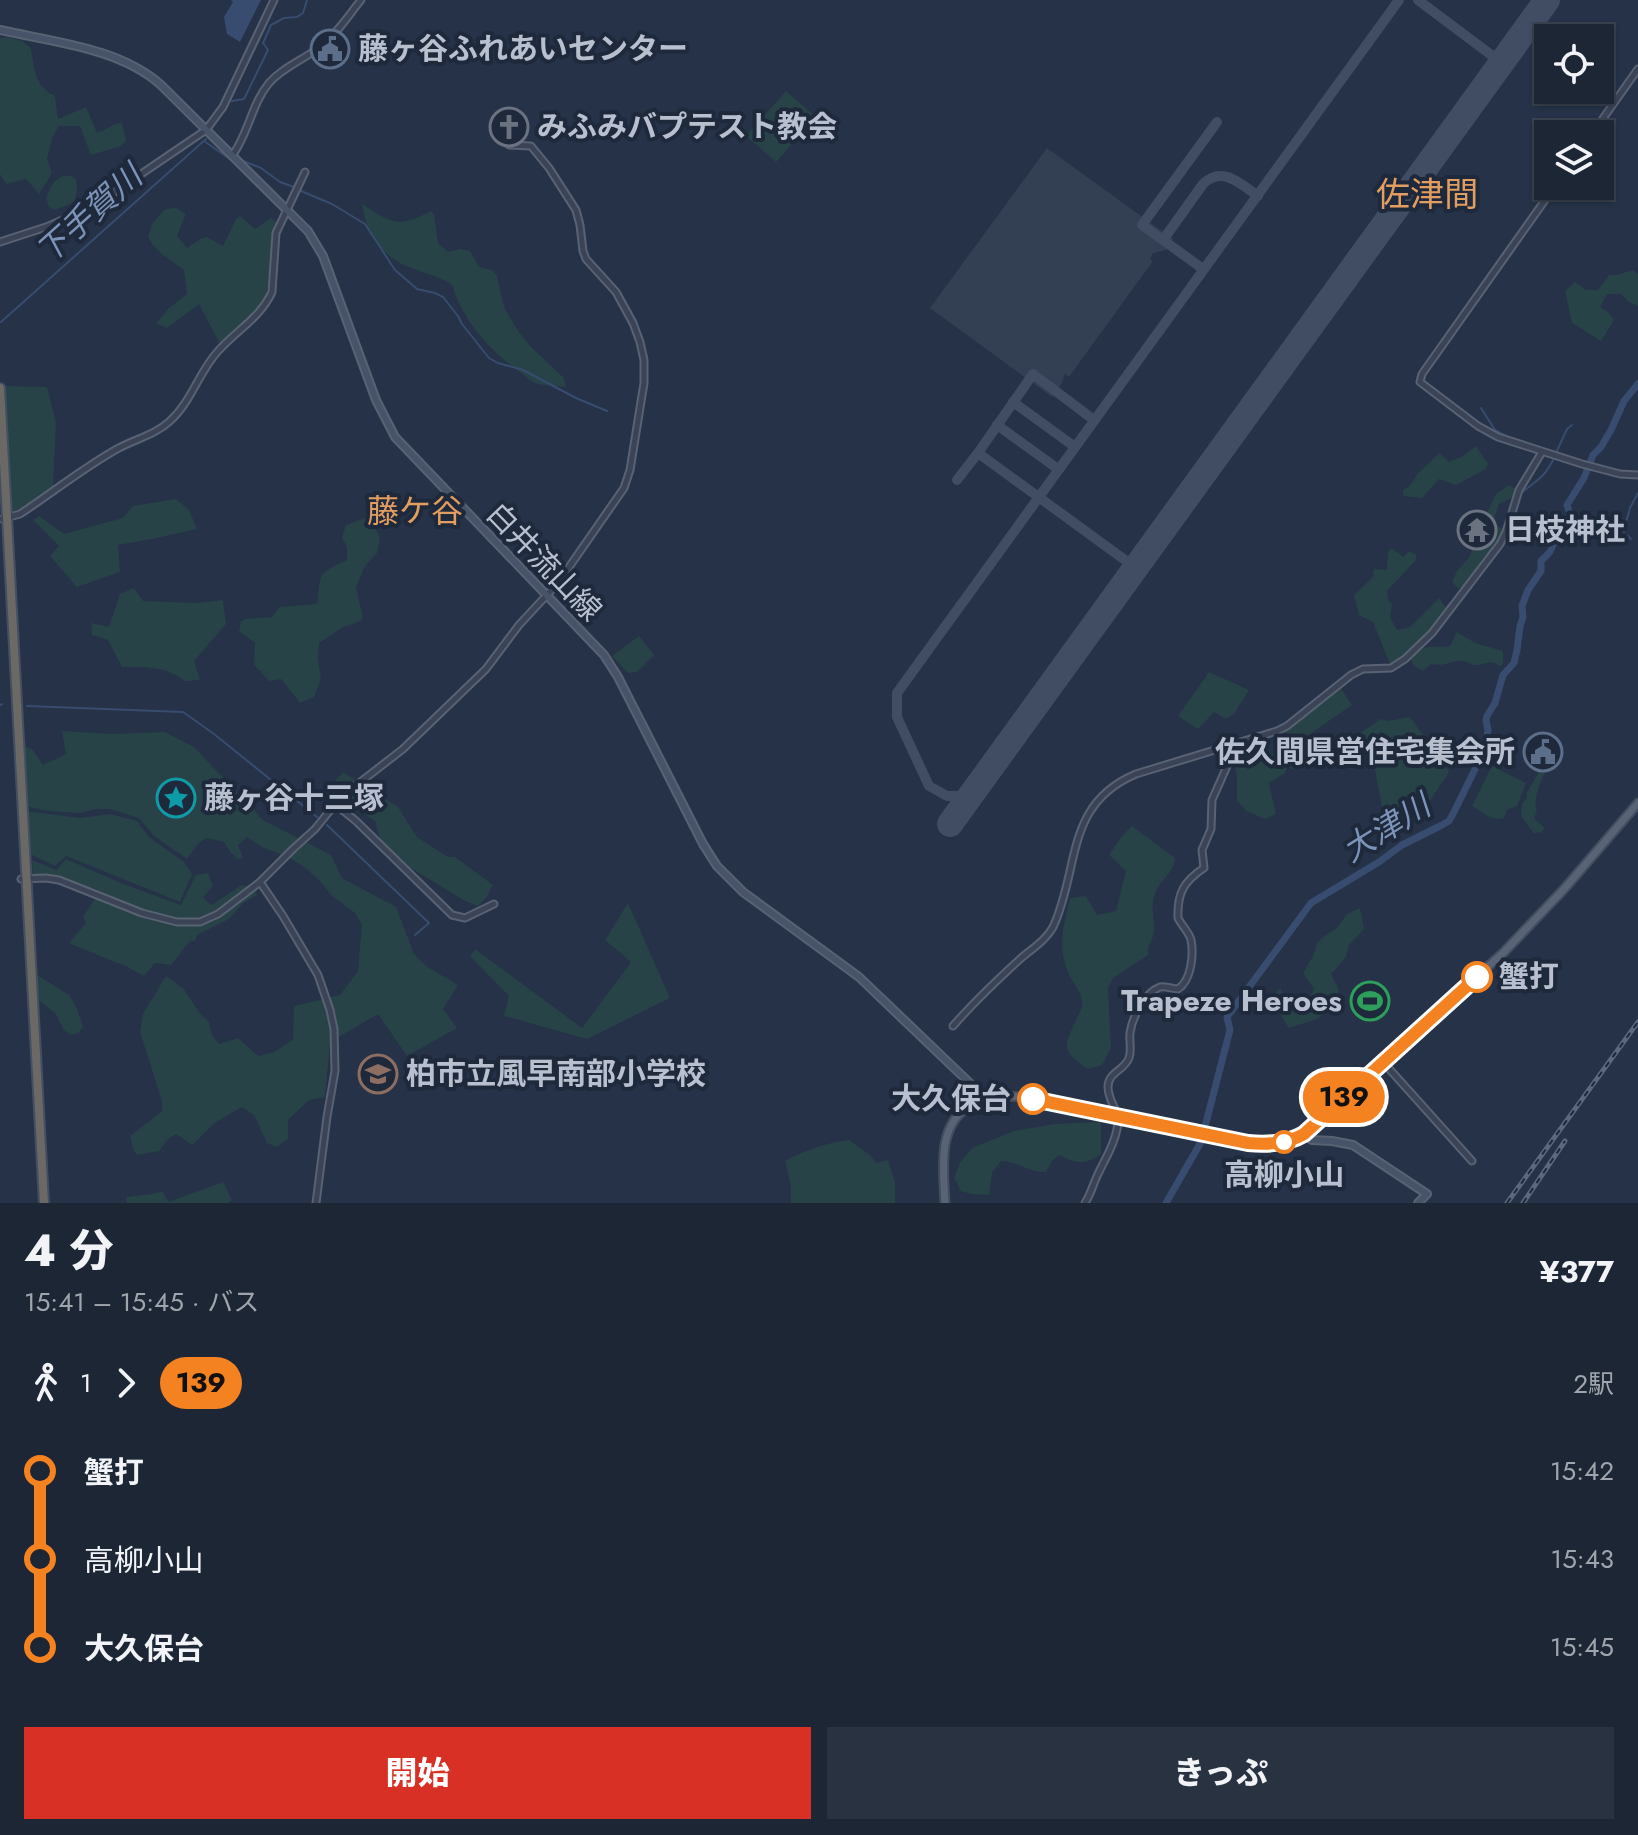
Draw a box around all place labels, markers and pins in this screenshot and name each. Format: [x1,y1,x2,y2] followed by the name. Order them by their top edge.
[358,27,688,70] place label: 藤ヶ谷ふれあいセンター
[309,28,351,70] public building icon: 藤ヶ谷ふれあいセンター
[537,105,837,148] place label: みふみバプテスト教会
[488,106,530,148] church icon: みふみバプテスト教会
[1505,508,1625,551] place label: 日枝神社
[1456,509,1498,551] temple icon: 日枝神社
[1215,730,1515,773] place label: 佐久間県営住宅集会所
[1522,731,1564,773] public building icon: 佐久間県営住宅集会所
[204,776,384,819] place label: 藤ヶ谷十三塚
[155,777,197,819] place icon: 藤ヶ谷十三塚
[1499,955,1559,998] place label: 蟹打
[1462,962,1492,992] marker: 蟹打
[1121,979,1342,1022] place label: Trapeze Heroes
[1349,980,1391,1022] sports icon: Trapeze Heroes
[406,1052,706,1095] place label: 柏市立風早南部小学校
[357,1053,399,1095] school or university icon: 柏市立風早南部小学校
[891,1077,1011,1120] place label: 大久保台
[1018,1084,1048,1114] marker: 大久保台
[1273,1131,1295,1153] marker: 高柳小山
[1224,1153,1344,1196] place label: 高柳小山

